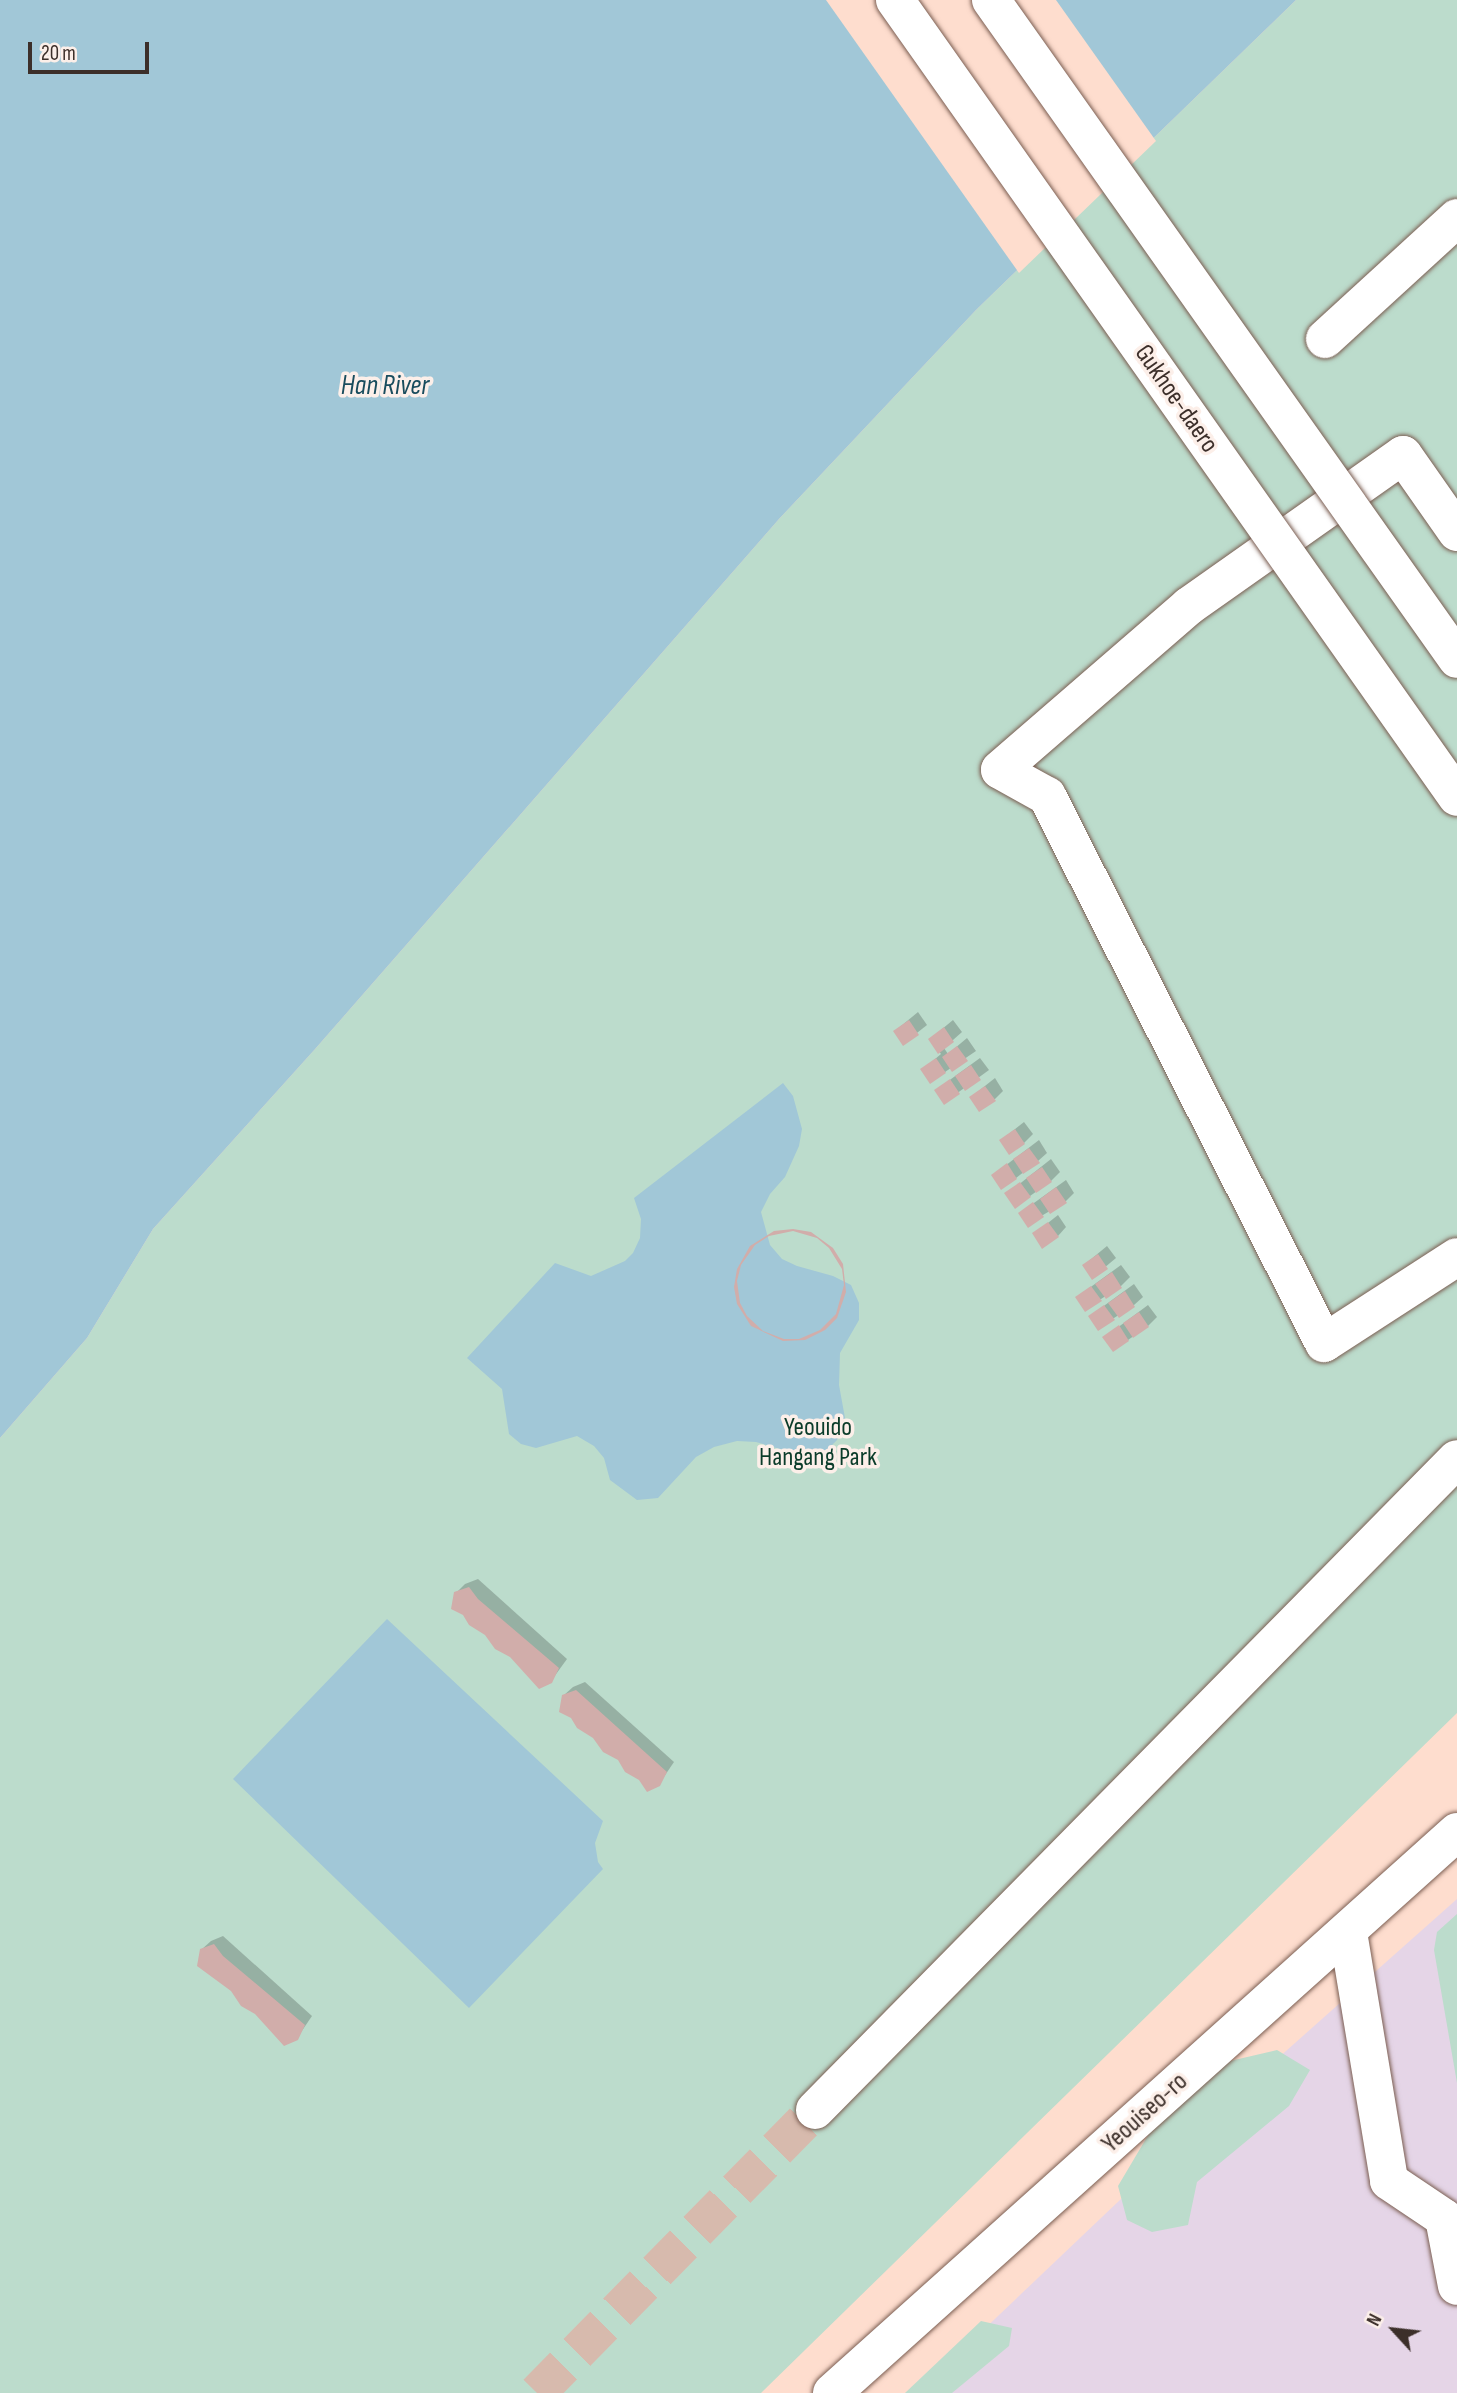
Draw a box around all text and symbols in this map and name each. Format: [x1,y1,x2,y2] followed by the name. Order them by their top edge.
[32,28,152,72] scale bar
[41,41,76,66] text: 20 m
[1127,339,1225,459] street label: Gukhoe-daero
[341,369,429,403] water label: Han River
[759,1412,877,1474] park label: Yeouido Hangang Park
[1096,2066,1194,2160] street label: Yeouiseo-ro
[1359,2295,1429,2365] north arrow
[1362,2310,1387,2330] text: N

